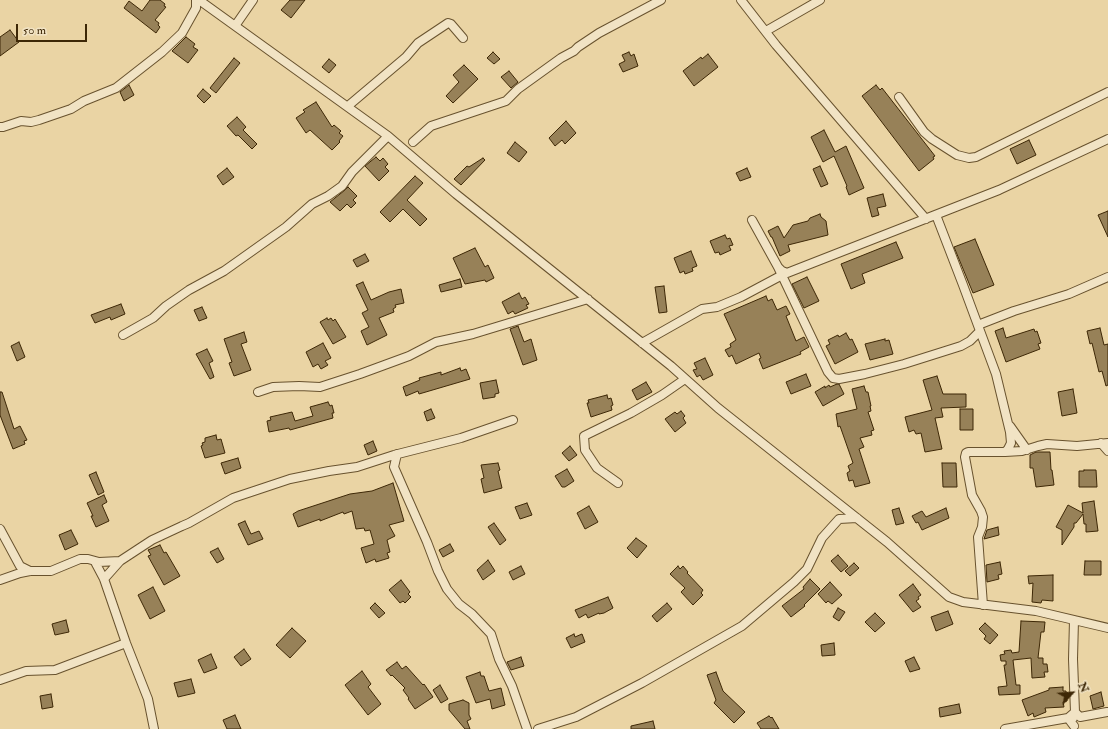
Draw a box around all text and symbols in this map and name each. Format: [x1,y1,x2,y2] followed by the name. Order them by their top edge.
[18,16,89,42] scale bar
[23,23,46,38] text: 50 m
[1052,673,1092,713] north arrow
[1075,680,1091,695] text: N

